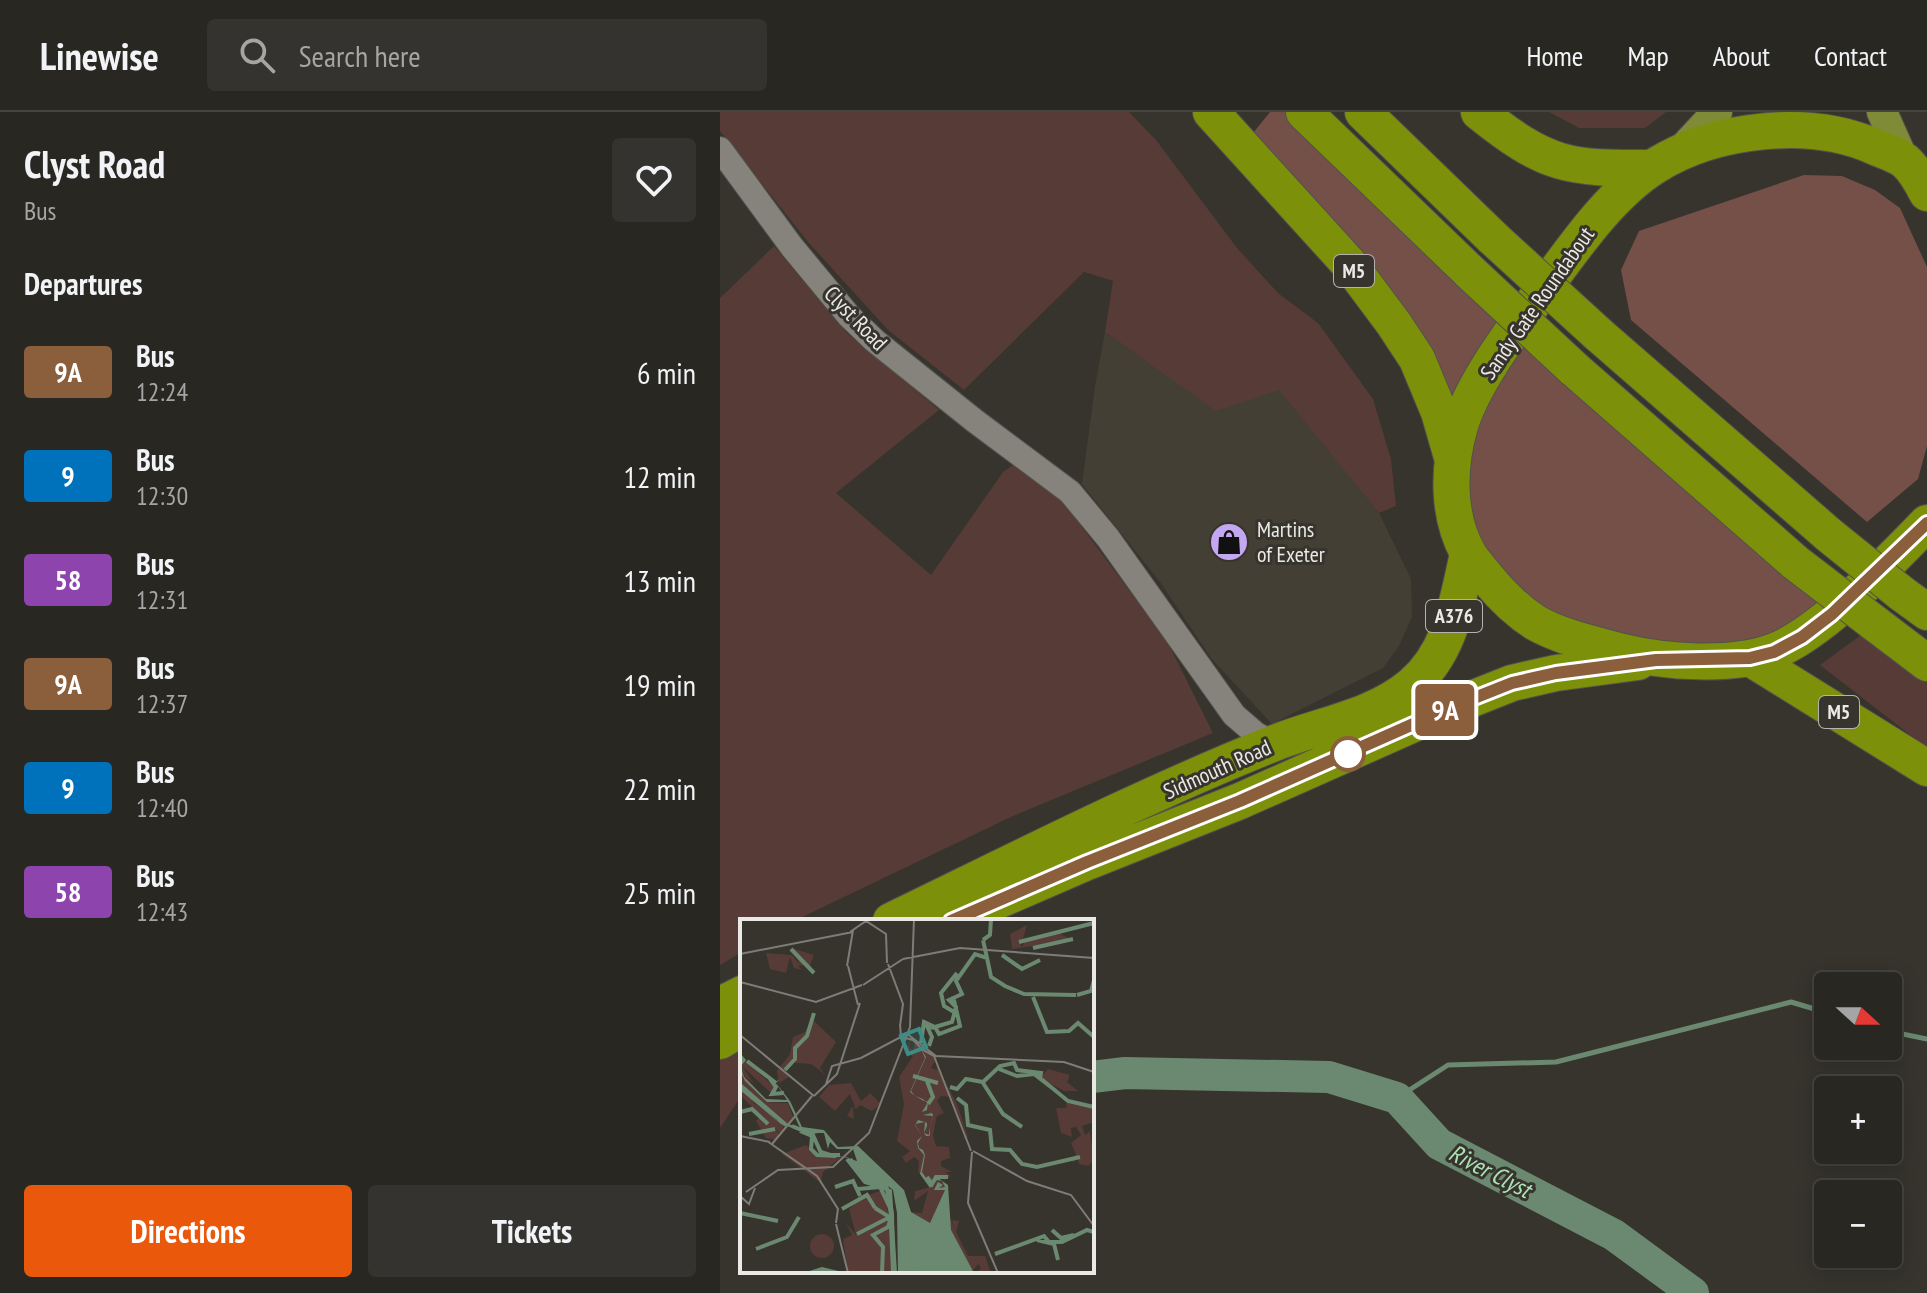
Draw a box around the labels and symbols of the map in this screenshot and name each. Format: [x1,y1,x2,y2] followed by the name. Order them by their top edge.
[1474,221,1600,385] street label: Sandy Gate Roundabout
[1334,255,1374,287] road number: M5
[818,280,894,356] street label: Clyst Road
[1257,515,1325,568] place label: Martins of Exeter
[1208,521,1250,563] shop icon: Martins of Exeter
[1426,600,1482,632] road number: A376
[1409,684,1481,736] line badge: 9A
[1819,696,1859,728] road number: M5
[1159,733,1275,805] street label: Sidmouth Road
[1331,737,1365,771] unlabelled marker
[740,919,1094,1273] inset map
[1814,972,1902,1060] north arrow
[1444,1137,1538,1206] water label: River Clyst

